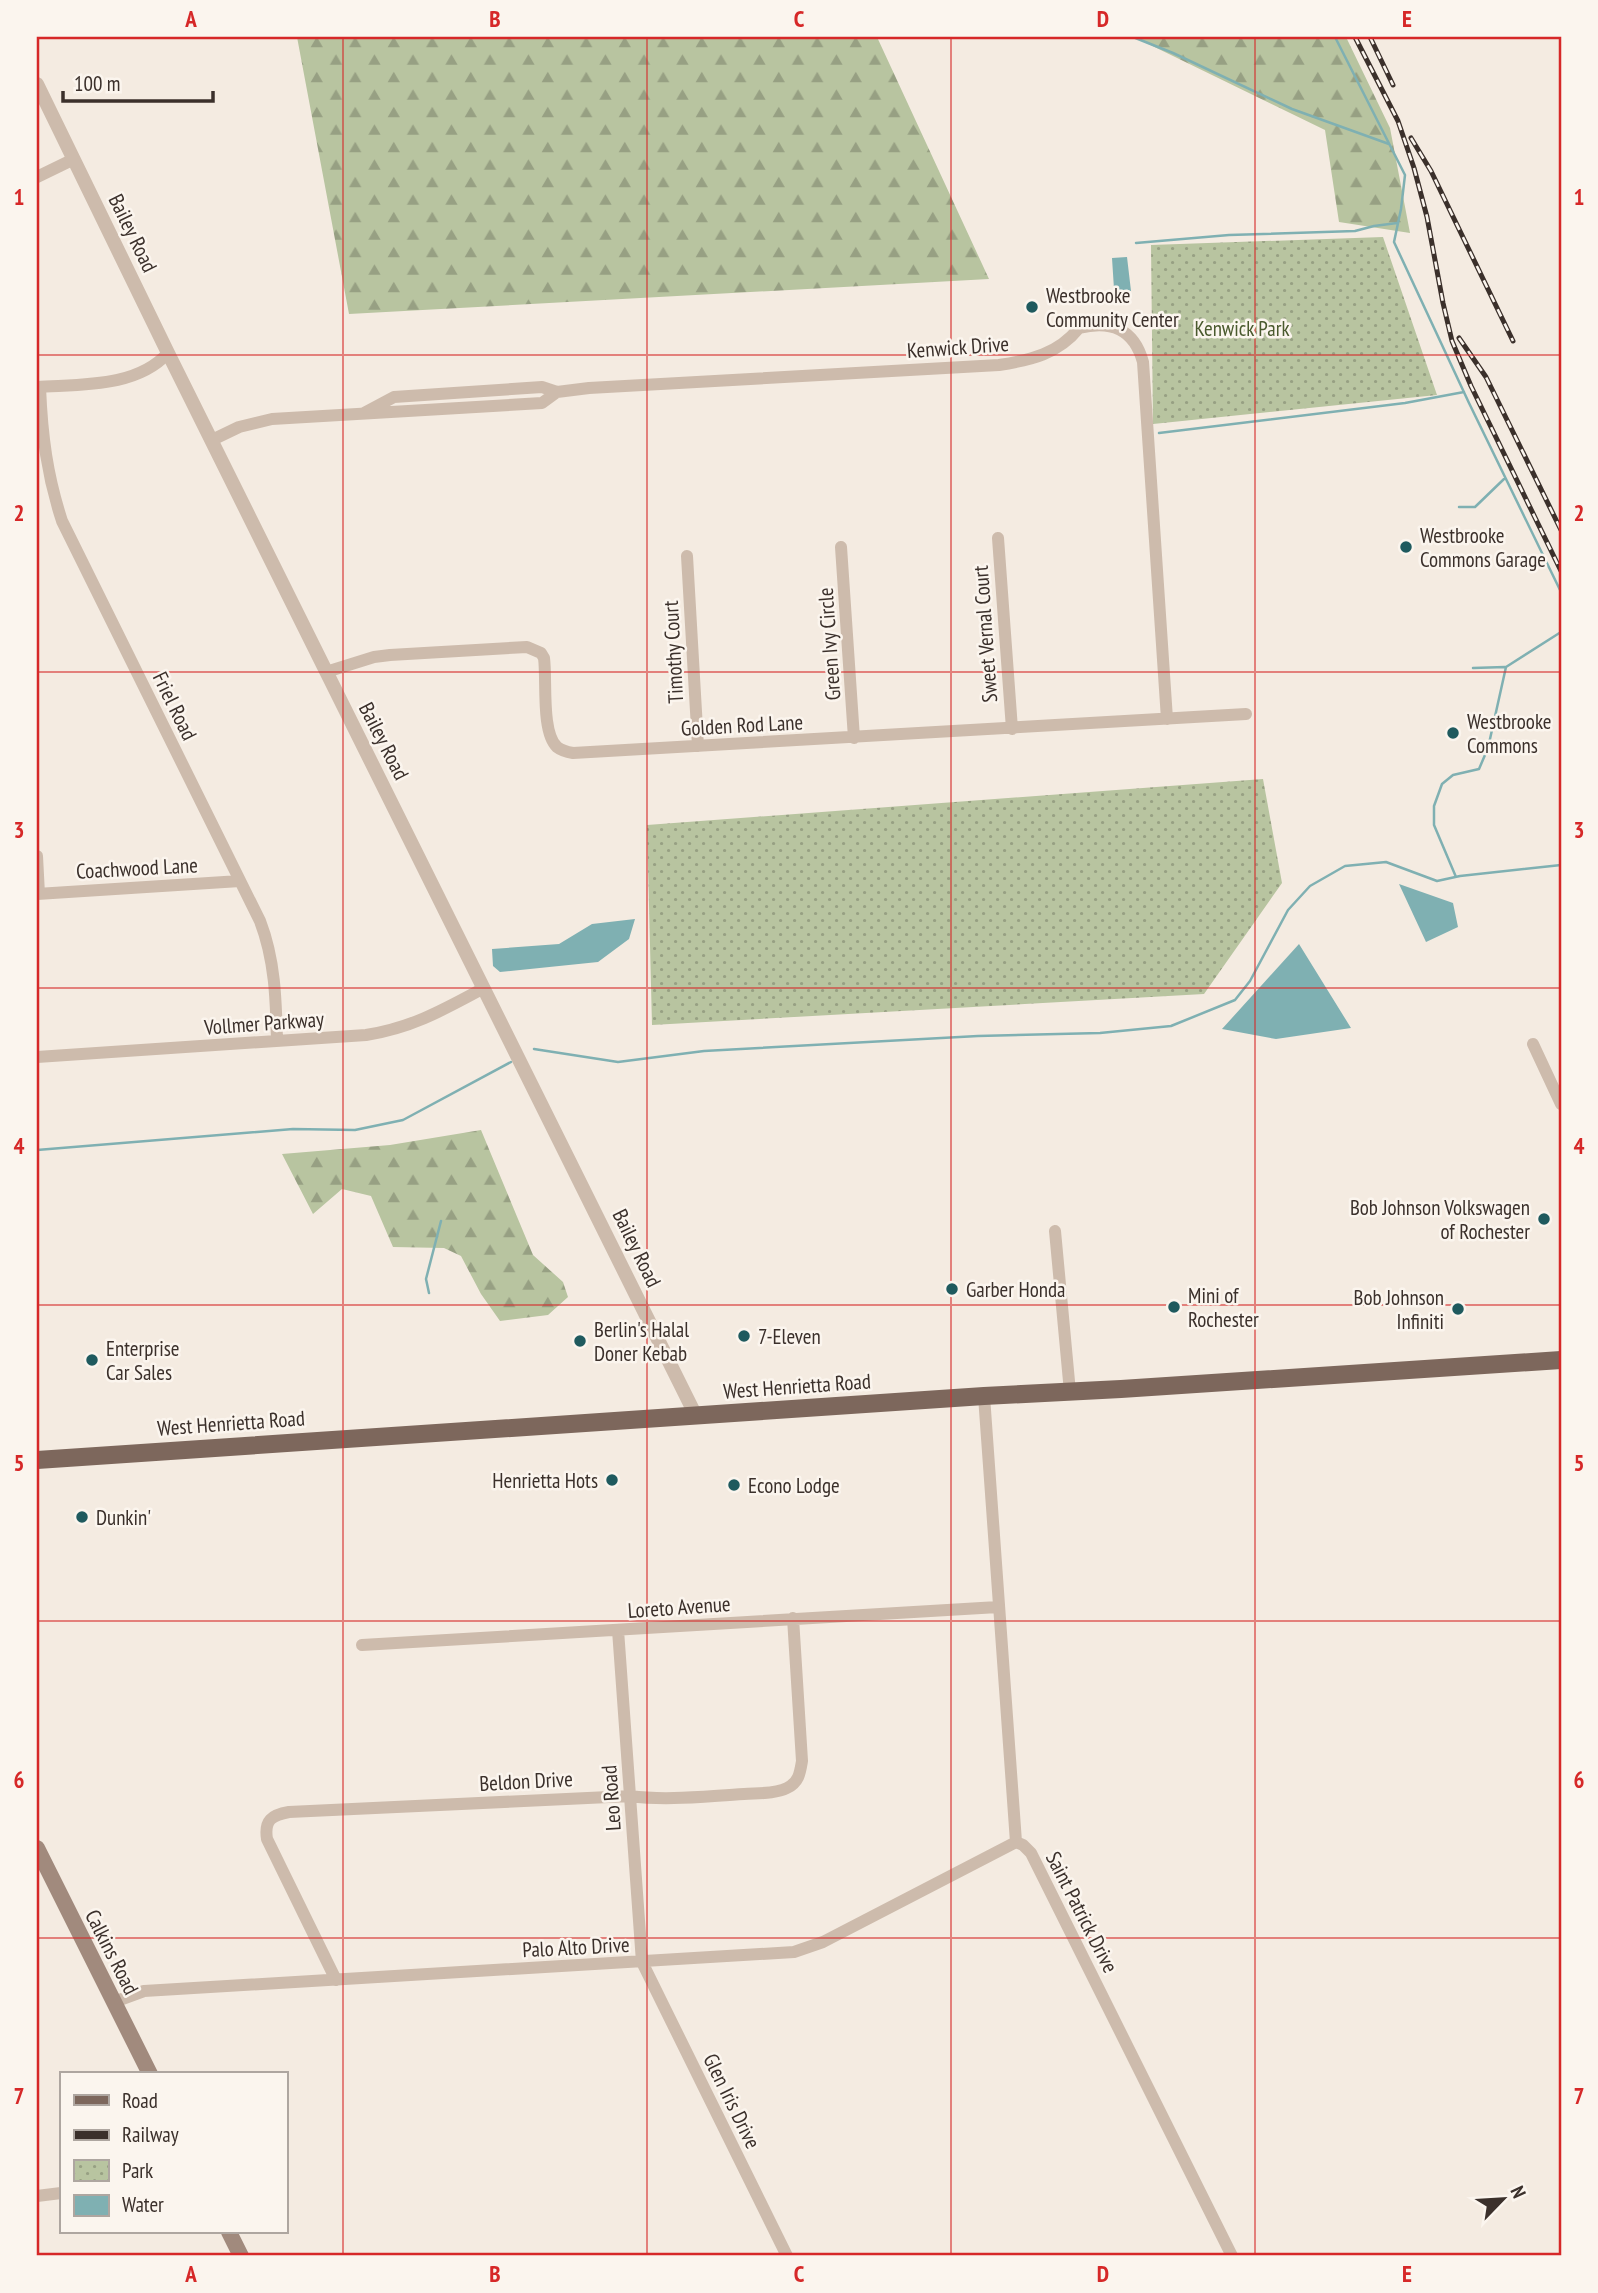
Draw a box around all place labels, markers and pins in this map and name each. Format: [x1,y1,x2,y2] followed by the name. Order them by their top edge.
[1046,282,1179,333] place label: Westbrooke Community Center
[1024,299,1040,315] marker: Westbrooke Community Center
[1420,522,1546,573] place label: Westbrooke Commons Garage
[1398,539,1414,555] marker: Westbrooke Commons Garage
[1467,708,1552,759] place label: Westbrooke Commons
[1445,725,1461,741] marker: Westbrooke Commons
[1350,1194,1530,1245] place label: Bob Johnson Volkswagen of Rochester
[1536,1211,1552,1227] marker: Bob Johnson Volkswagen of Rochester
[966,1276,1066,1303] place label: Garber Honda
[944,1281,960,1297] marker: Garber Honda
[1188,1282,1259,1333] place label: Mini of Rochester
[1353,1284,1444,1335] place label: Bob Johnson Infiniti
[1166,1299,1182,1315] marker: Mini of Rochester
[1450,1301,1466,1317] marker: Bob Johnson Infiniti
[594,1316,689,1367] place label: Berlin's Halal Doner Kebab
[758,1323,821,1350] place label: 7-Eleven
[736,1328,752,1344] marker: 7-Eleven
[572,1333,588,1349] marker: Berlin's Halal Doner Kebab
[106,1335,179,1386] place label: Enterprise Car Sales
[84,1352,100,1368] marker: Enterprise Car Sales
[492,1467,598,1494] place label: Henrietta Hots
[604,1472,620,1488] marker: Henrietta Hots
[748,1472,840,1499] place label: Econo Lodge
[726,1477,742,1493] marker: Econo Lodge
[96,1504,151,1531] place label: Dunkin'
[74,1509,90,1525] marker: Dunkin'

